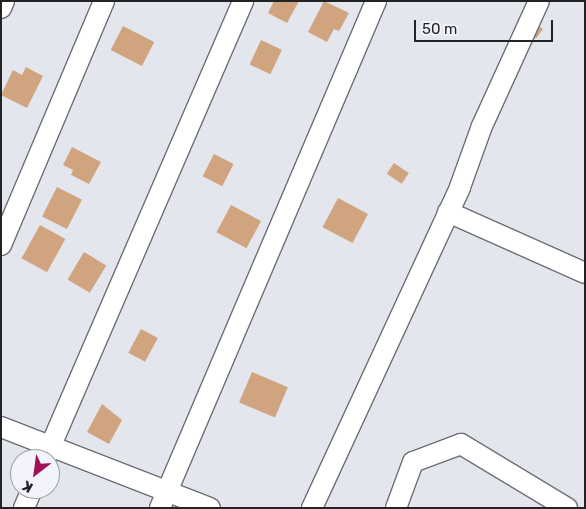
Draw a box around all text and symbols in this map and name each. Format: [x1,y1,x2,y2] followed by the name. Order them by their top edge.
[416,10,555,42] scale bar
[422,20,457,38] text: 50 m
[10,449,60,499] north arrow
[19,477,36,496] text: K

